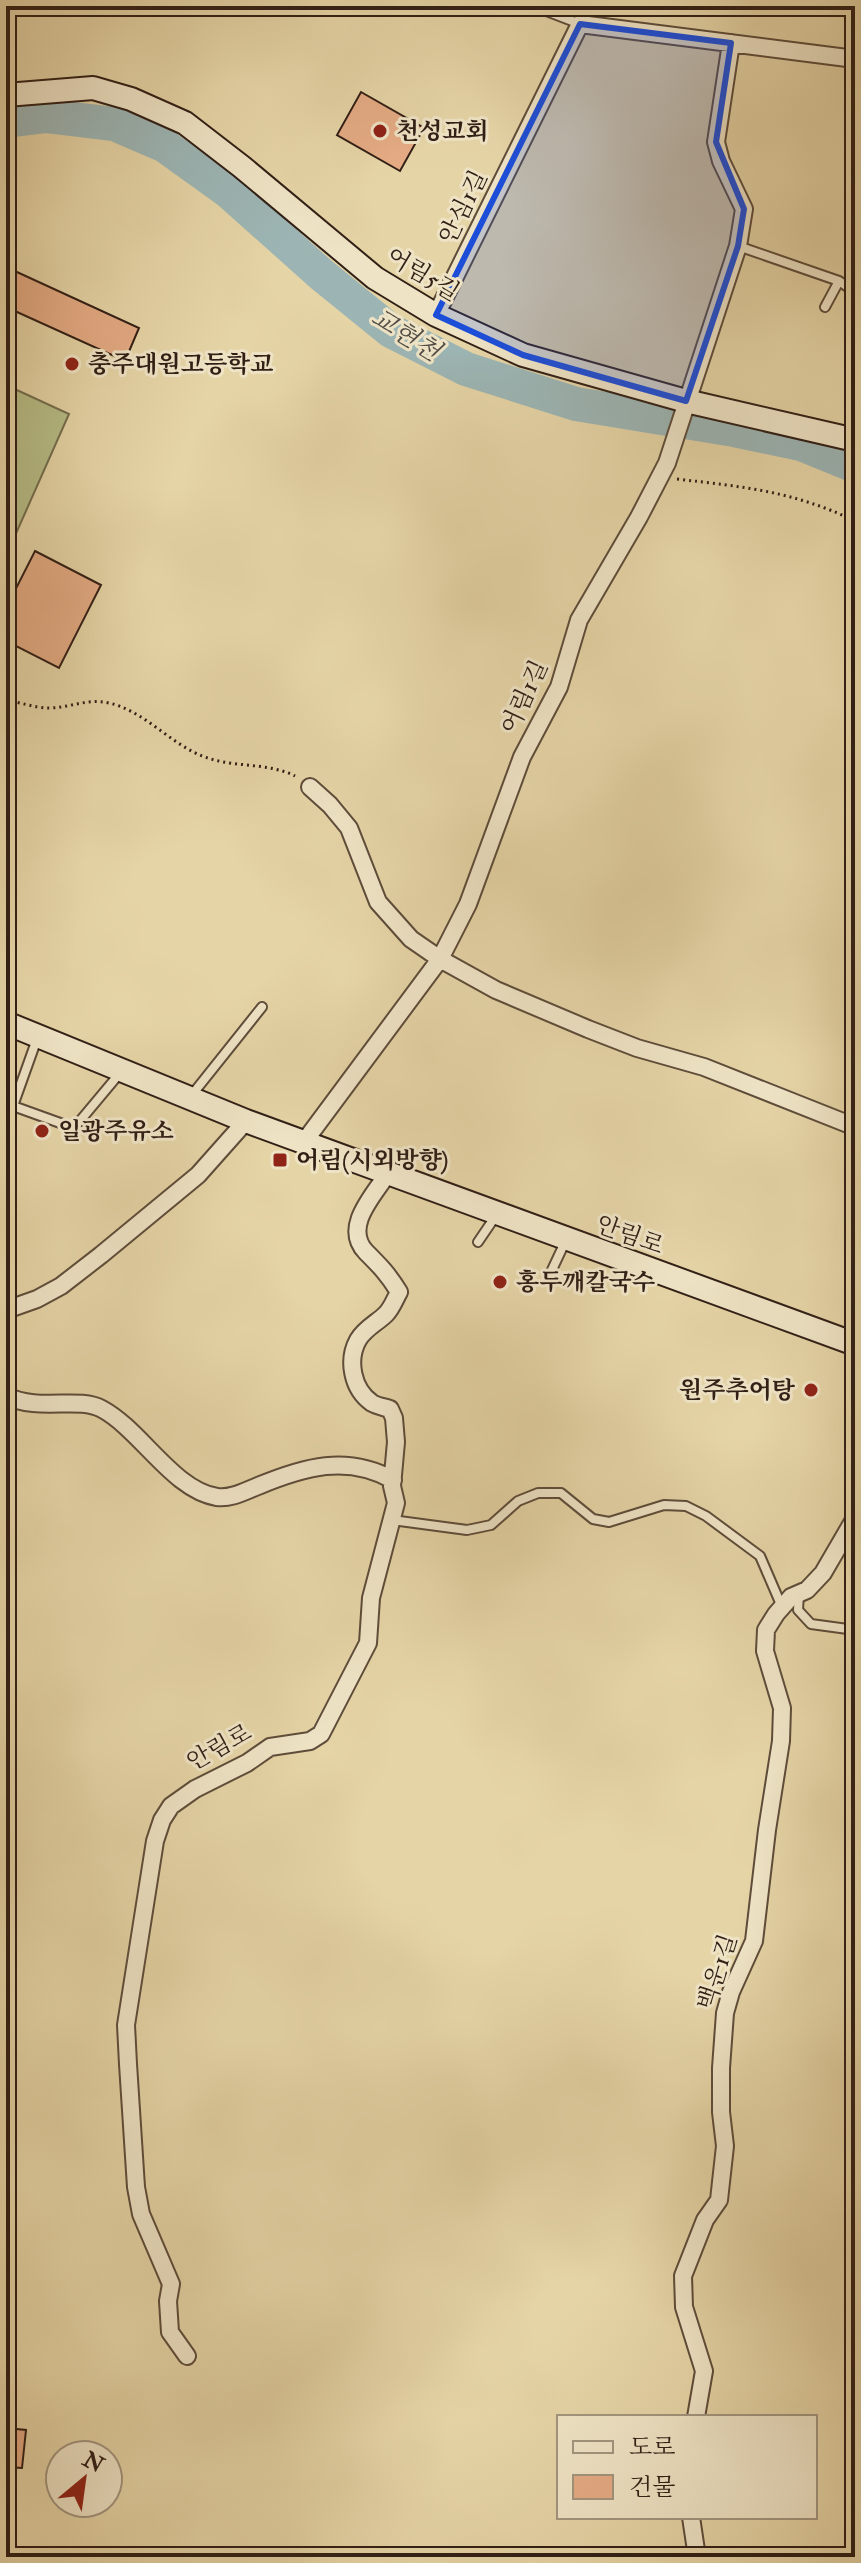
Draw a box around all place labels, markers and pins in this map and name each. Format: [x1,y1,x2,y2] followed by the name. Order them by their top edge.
[396,116,489,147] place label: 천성교회
[371,122,389,140] marker: 천성교회
[88,349,273,380] place label: 충주대원고등학교
[63,355,81,373] marker: 충주대원고등학교
[58,1116,174,1147] place label: 일광주유소
[33,1122,51,1140] marker: 일광주유소
[296,1145,448,1176] place label: 어림(시외방향)
[271,1151,289,1169] marker: 어림(시외방향)
[516,1267,655,1298] place label: 홍두깨칼국수
[491,1273,509,1291] marker: 홍두깨칼국수
[679,1375,796,1406] place label: 원주추어탕
[802,1381,820,1399] marker: 원주추어탕

